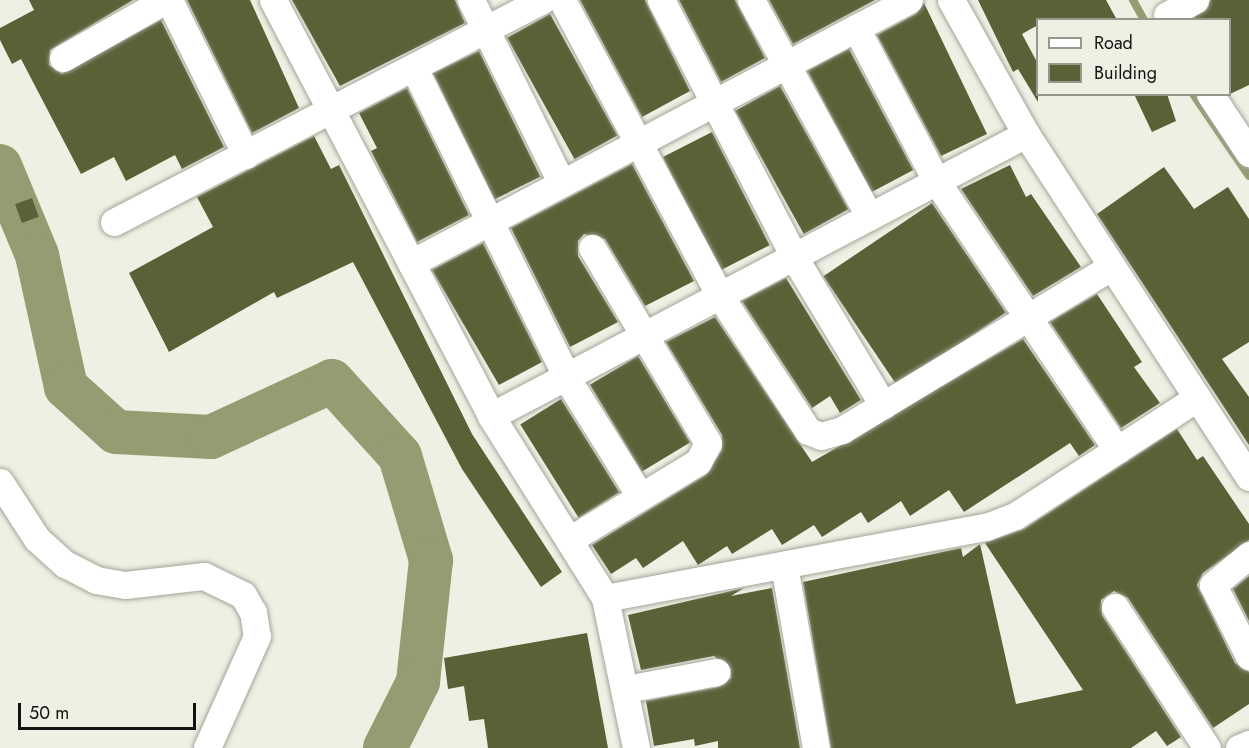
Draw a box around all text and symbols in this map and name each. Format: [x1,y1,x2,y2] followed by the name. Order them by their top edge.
[1036,18,1231,96] legend
[1094,30,1133,56] text: Road
[1094,60,1157,86] text: Building
[21,691,200,729] scale bar
[29,700,69,726] text: 50 m

